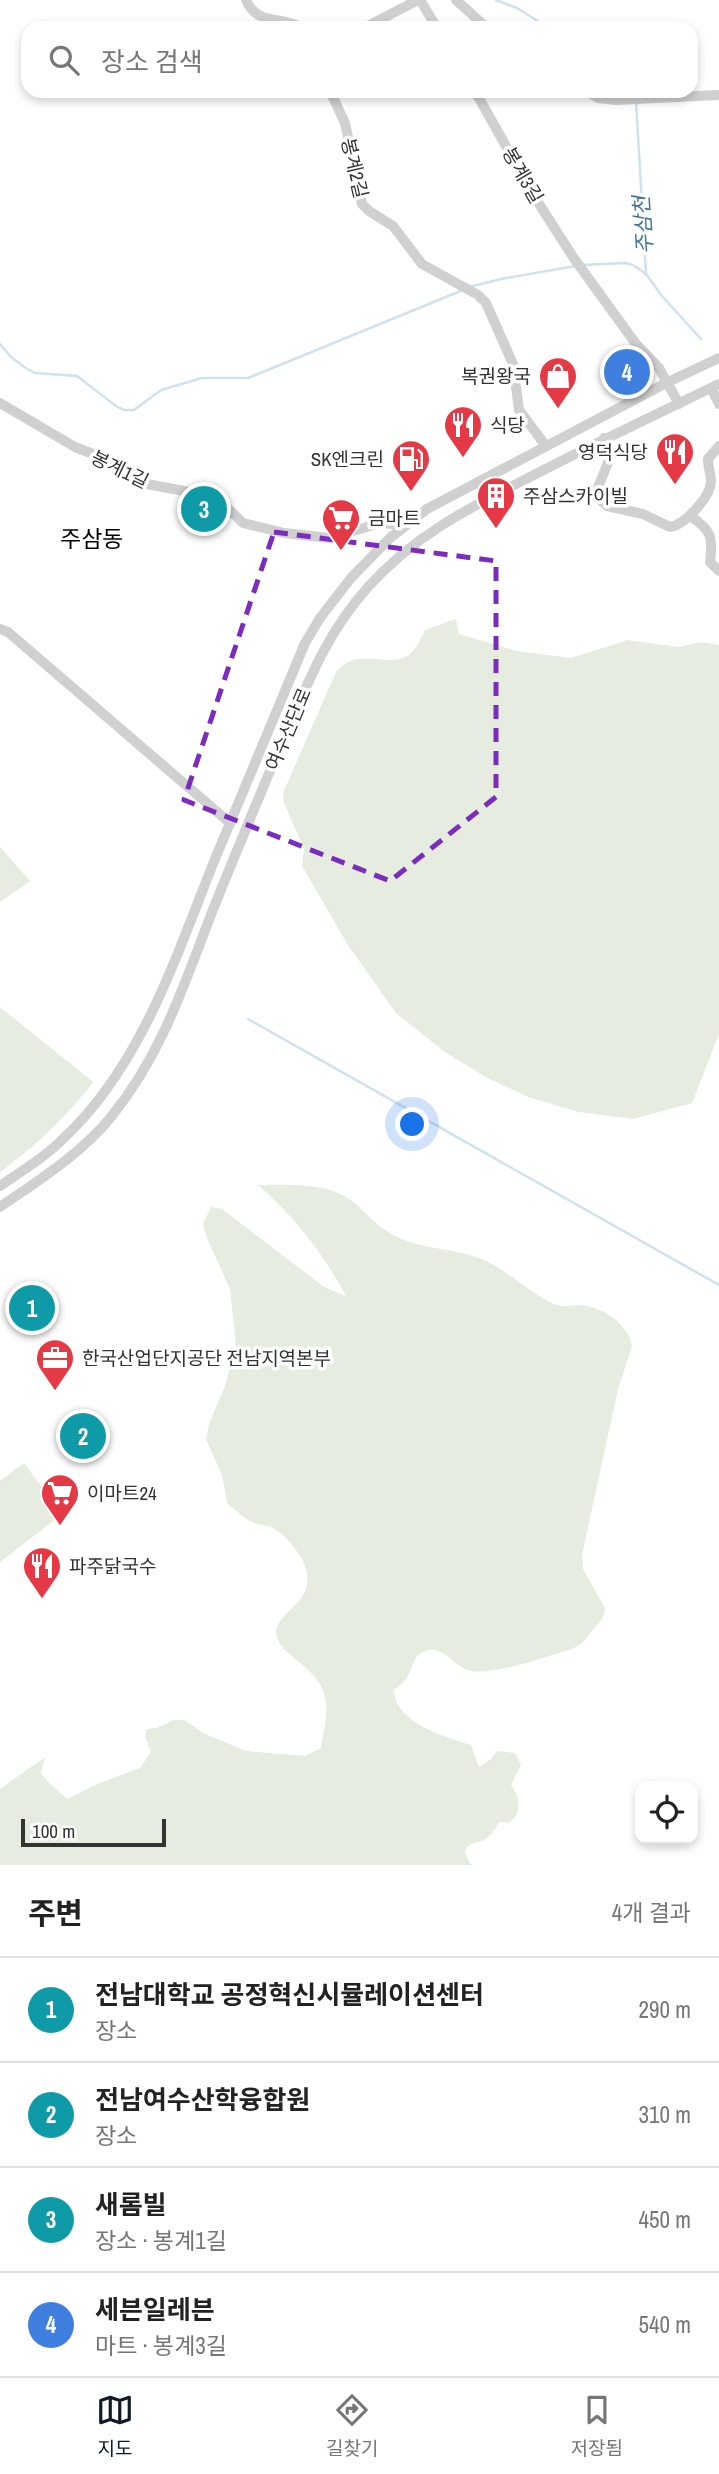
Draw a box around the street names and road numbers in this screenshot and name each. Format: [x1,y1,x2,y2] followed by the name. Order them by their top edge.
[335,135,375,201] street label: 봉계2길
[496,142,550,208] street label: 봉계3길
[87,444,153,494] street label: 봉계1길
[259,684,317,774] street label: 여수산단로

